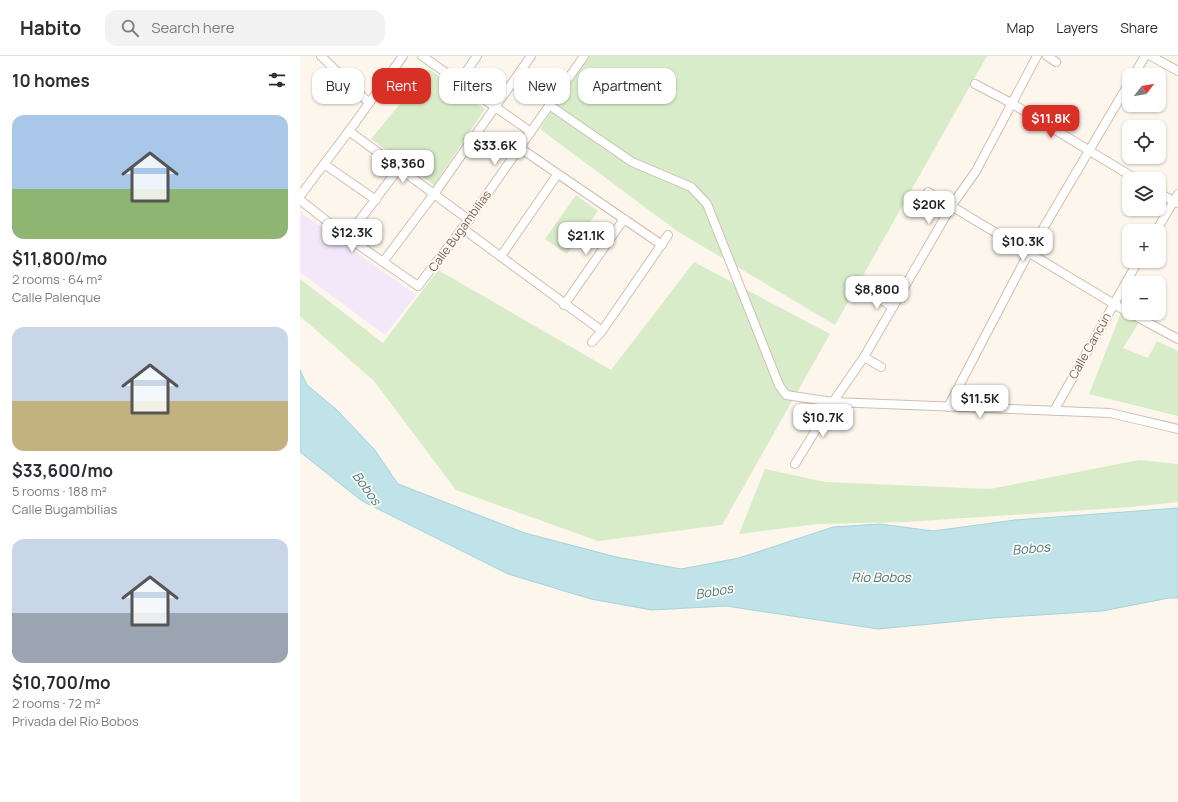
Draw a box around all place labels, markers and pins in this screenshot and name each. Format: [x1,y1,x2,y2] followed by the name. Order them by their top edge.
[1018,105,1084,139] pin: $11.8K
[462,132,528,166] pin: $33.6K
[370,150,436,184] pin: $8,360
[905,191,953,225] pin: $20K
[319,219,385,253] pin: $12.3K
[553,222,619,256] pin: $21.1K
[990,228,1056,262] pin: $10.3K
[844,276,910,310] pin: $8,800
[947,385,1013,419] pin: $11.5K
[790,404,856,438] pin: $10.7K

